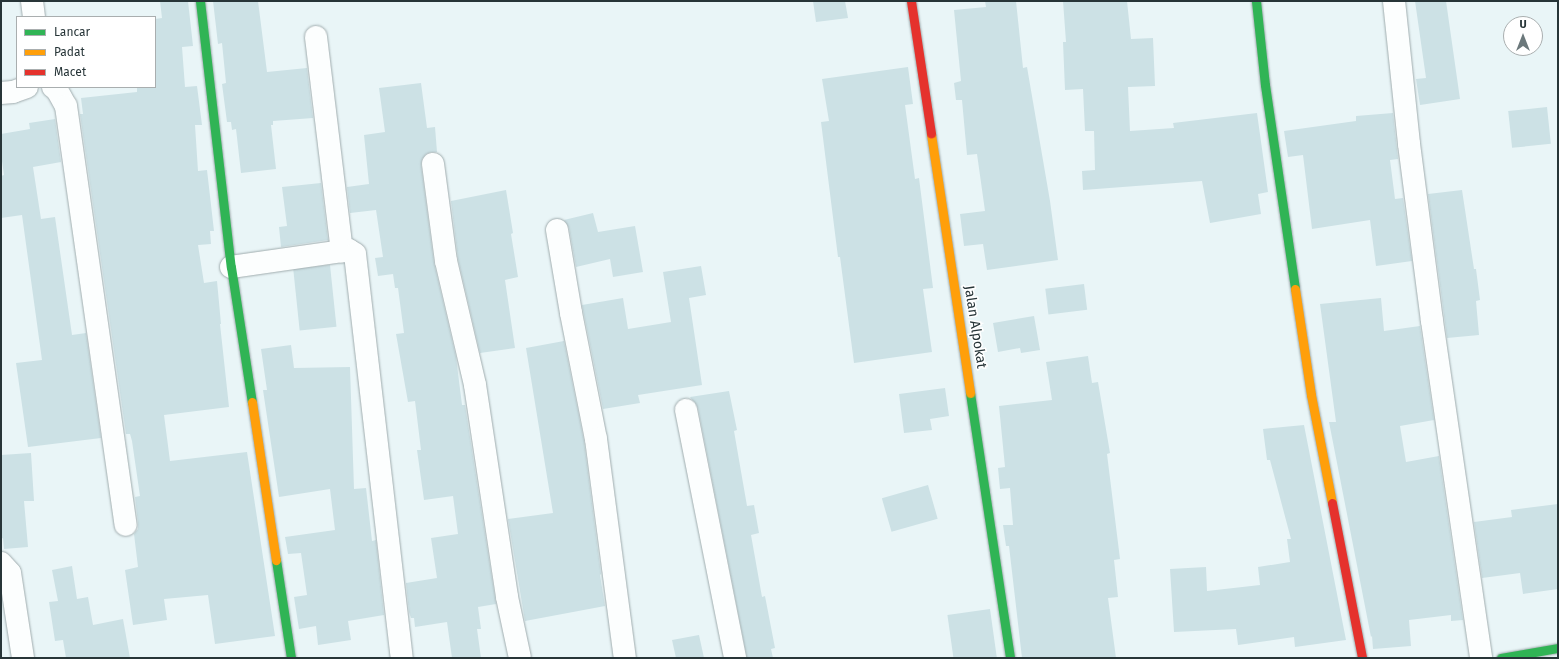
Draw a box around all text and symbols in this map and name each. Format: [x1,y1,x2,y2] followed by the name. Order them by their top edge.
[16,16,156,88] legend
[1503,16,1543,56] north arrow
[1519,18,1527,31] text: U
[54,25,90,39] text: Lancar
[54,45,85,59] text: Padat
[54,65,86,79] text: Macet
[960,284,990,370] street label: Jalan Alpokat

